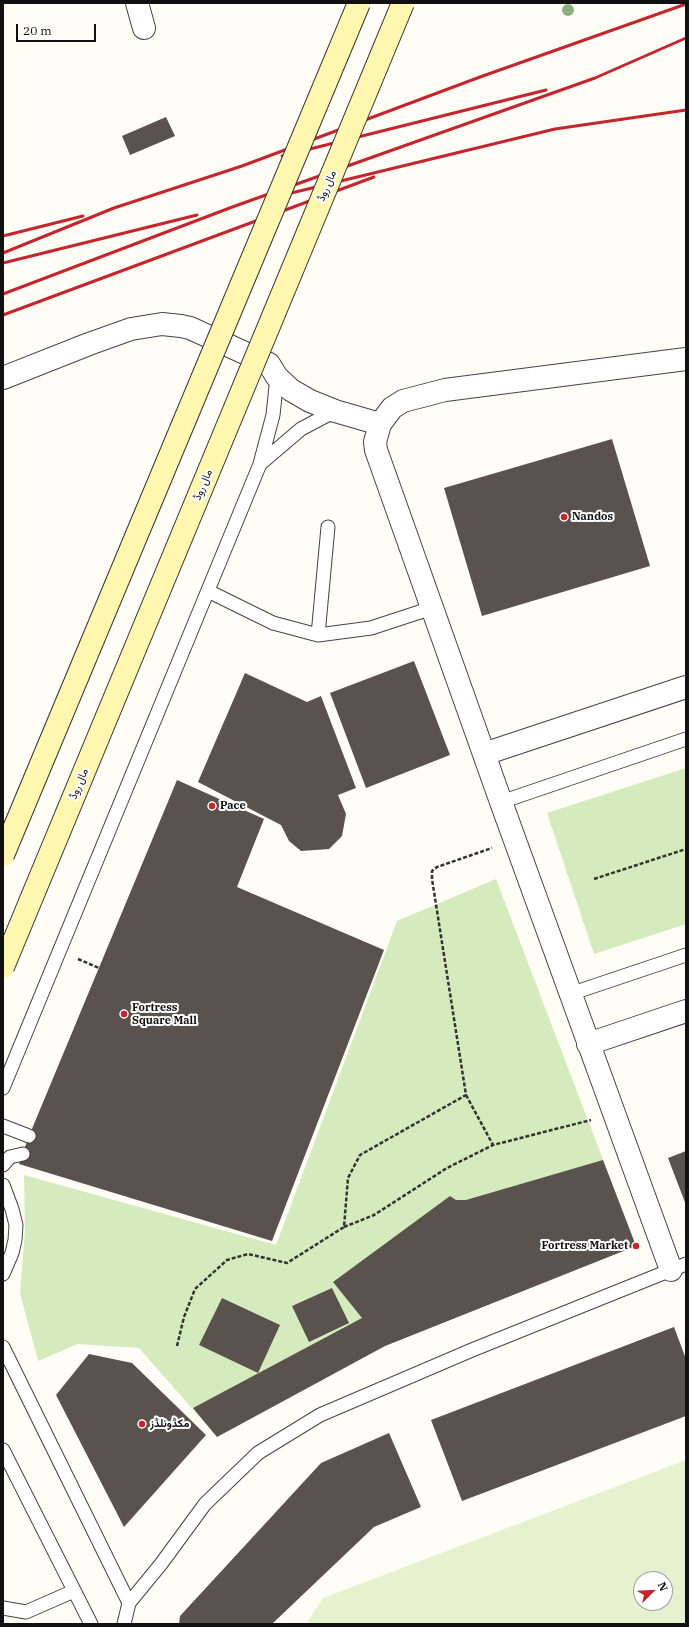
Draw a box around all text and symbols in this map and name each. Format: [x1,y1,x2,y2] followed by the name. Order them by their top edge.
[18,16,98,42] scale bar
[23,23,52,38] text: 20 m
[315,169,339,203] street label: مال روڈ
[191,468,215,502] street label: مال روڈ
[572,510,613,524] place label: Nandos
[559,512,569,522] marker: Nandos
[67,767,91,801] street label: مال روڈ
[220,799,246,813] place label: Pace
[207,801,217,811] marker: Pace
[132,1001,197,1027] place label: Fortress Square Mall
[119,1009,129,1019] marker: Fortress Square Mall
[542,1239,628,1253] place label: Fortress Market
[631,1241,641,1251] marker: Fortress Market
[150,1417,189,1431] place label: مکڈونلڈز
[137,1419,147,1429] marker: مکڈونلڈز
[633,1571,673,1611] north arrow
[655,1580,671,1593] text: N

